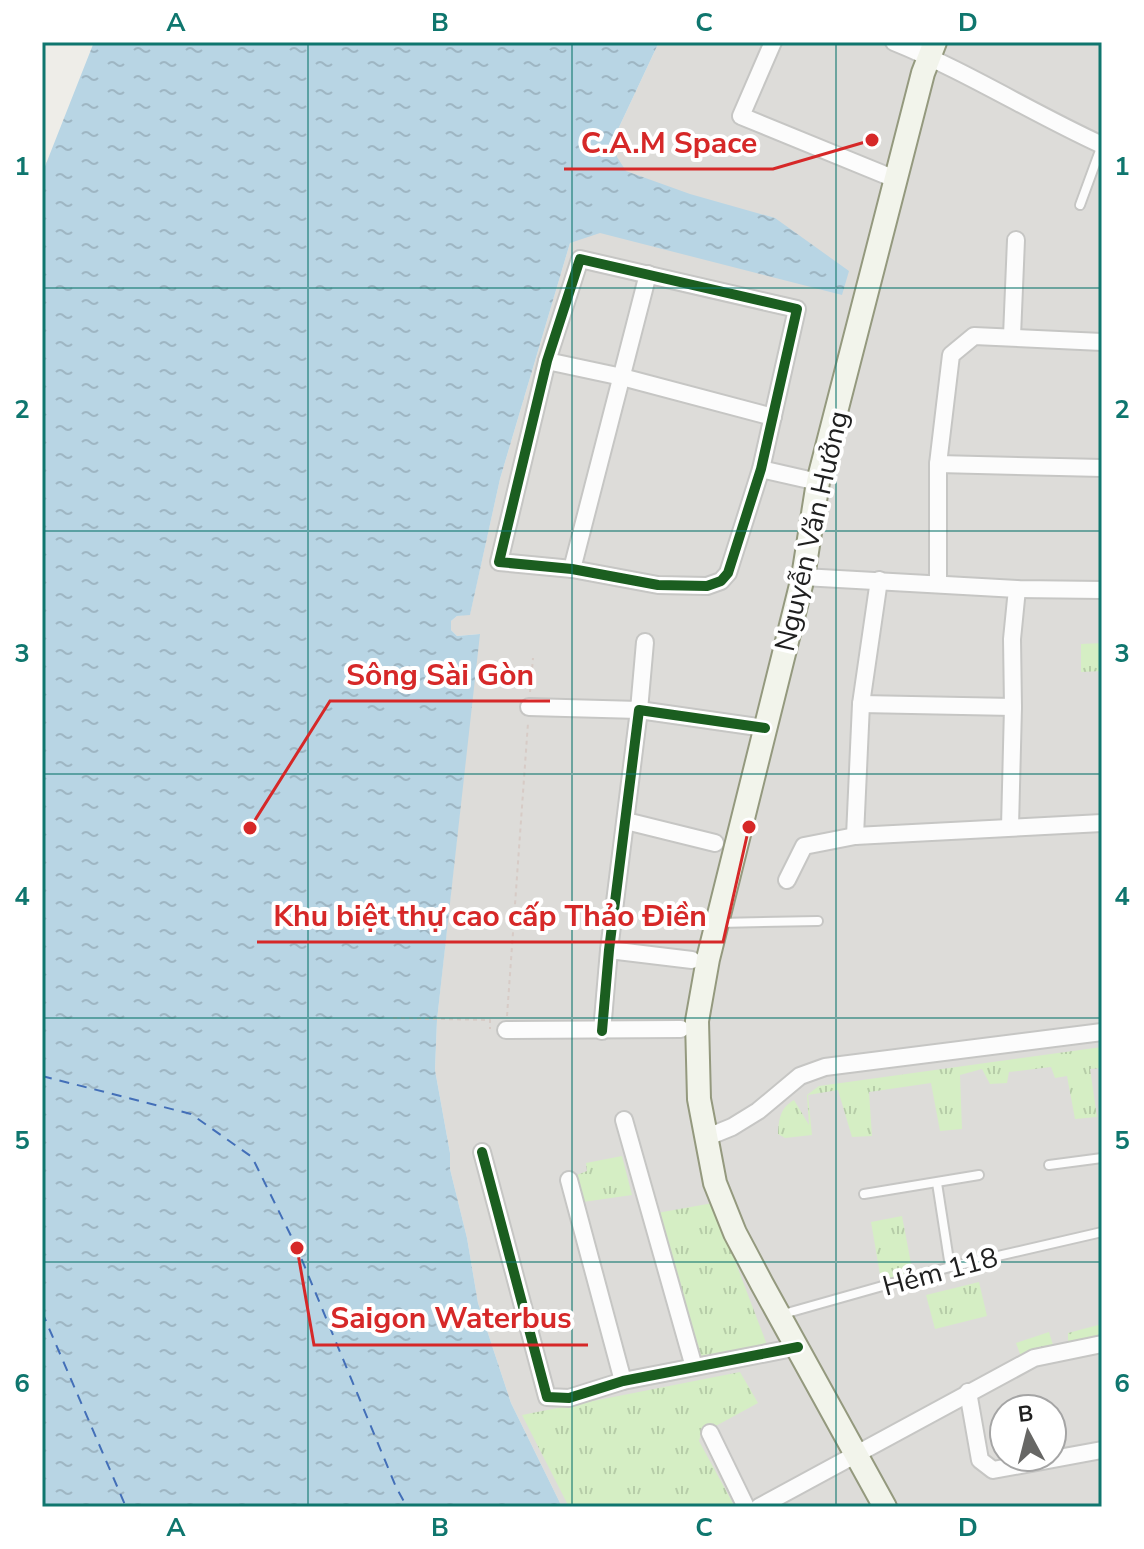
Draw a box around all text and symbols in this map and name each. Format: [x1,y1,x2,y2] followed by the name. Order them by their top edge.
[166,5,186,40] text: A
[431,5,449,40] text: B
[695,5,713,40] text: C
[958,5,978,40] text: D
[564,115,773,169] callout: C.A.M Space
[581,123,757,164] text: C.A.M Space
[14,149,30,184] text: 1
[1114,149,1130,184] text: 1
[14,392,30,427] text: 2
[1114,392,1130,427] text: 2
[766,407,858,655] street label: Nguyễn Văn Hưởng
[14,636,30,671] text: 3
[1114,636,1130,671] text: 3
[330,647,550,701] callout: Sông Sài Gòn
[346,655,534,696] text: Sông Sài Gòn
[14,879,30,914] text: 4
[1114,879,1130,914] text: 4
[257,888,723,942] callout: Khu biệt thự cao cấp Thảo Điền
[273,896,707,937] text: Khu biệt thự cao cấp Thảo Điền
[14,1123,30,1158] text: 5
[1114,1123,1130,1158] text: 5
[878,1238,1002,1306] street label: Hẻm 118
[314,1291,588,1345] callout: Saigon Waterbus
[330,1298,572,1339] text: Saigon Waterbus
[14,1366,30,1401] text: 6
[1114,1366,1130,1401] text: 6
[988,1393,1068,1473] north arrow
[1016,1398,1035,1430] text: B
[166,1510,186,1545] text: A
[431,1510,449,1545] text: B
[695,1510,713,1545] text: C
[958,1510,978,1545] text: D

